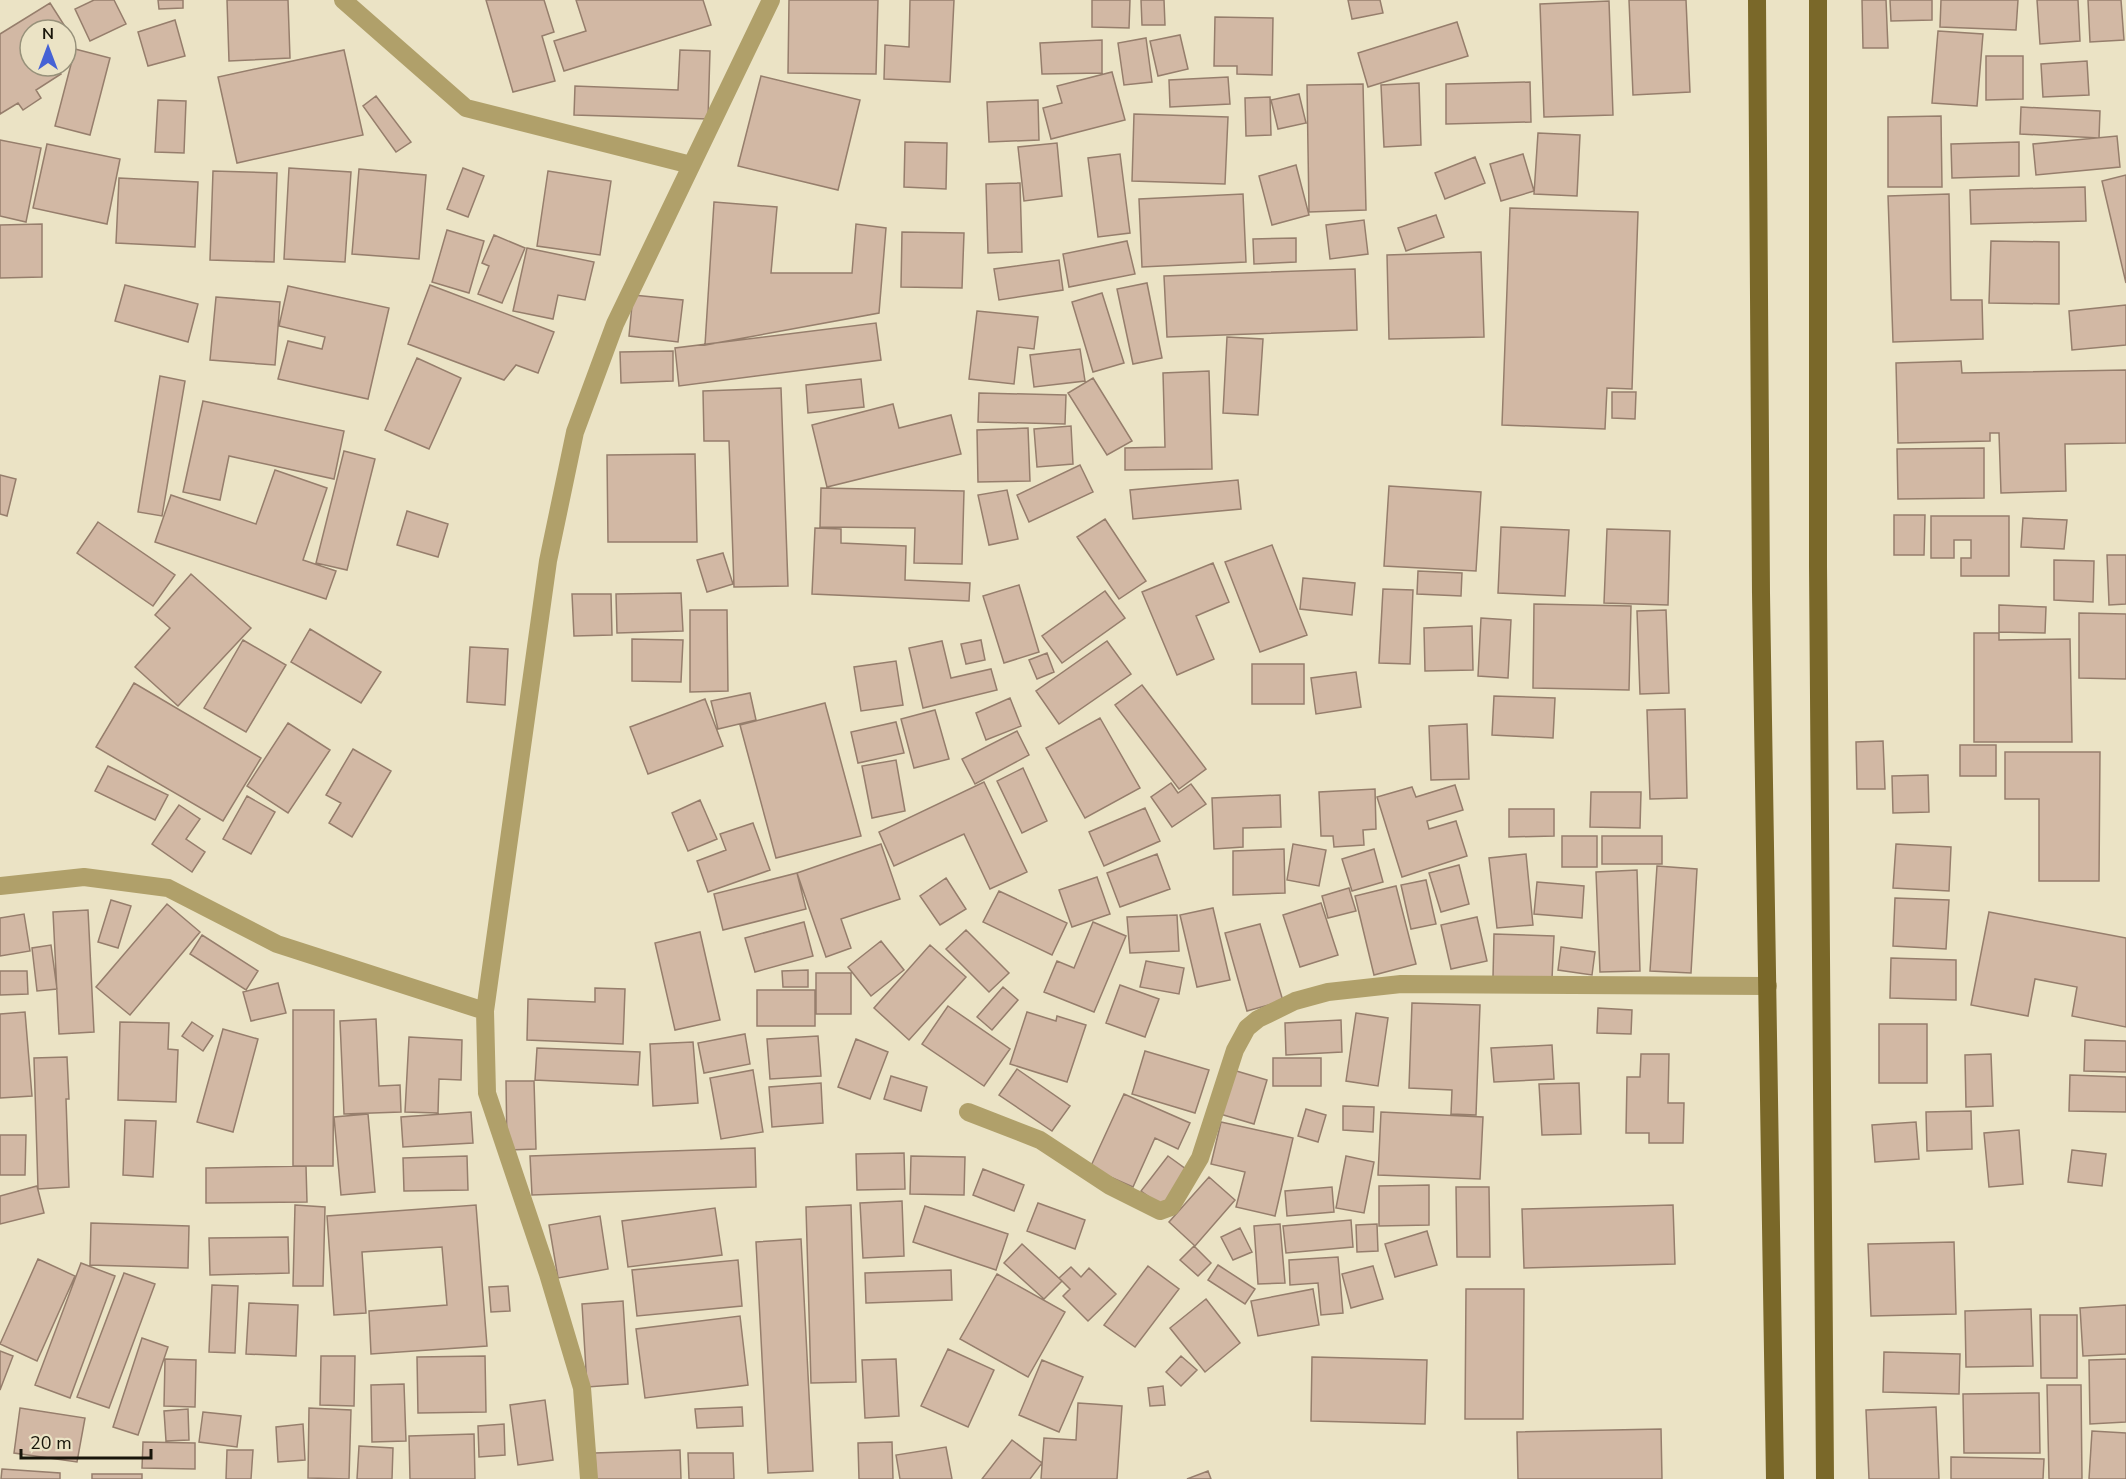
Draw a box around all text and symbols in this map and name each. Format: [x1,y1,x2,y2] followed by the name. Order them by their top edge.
[18,18,78,78] north arrow
[42,23,54,45] text: N
[21,1422,152,1460] scale bar
[30,1431,72,1455] text: 20 m

